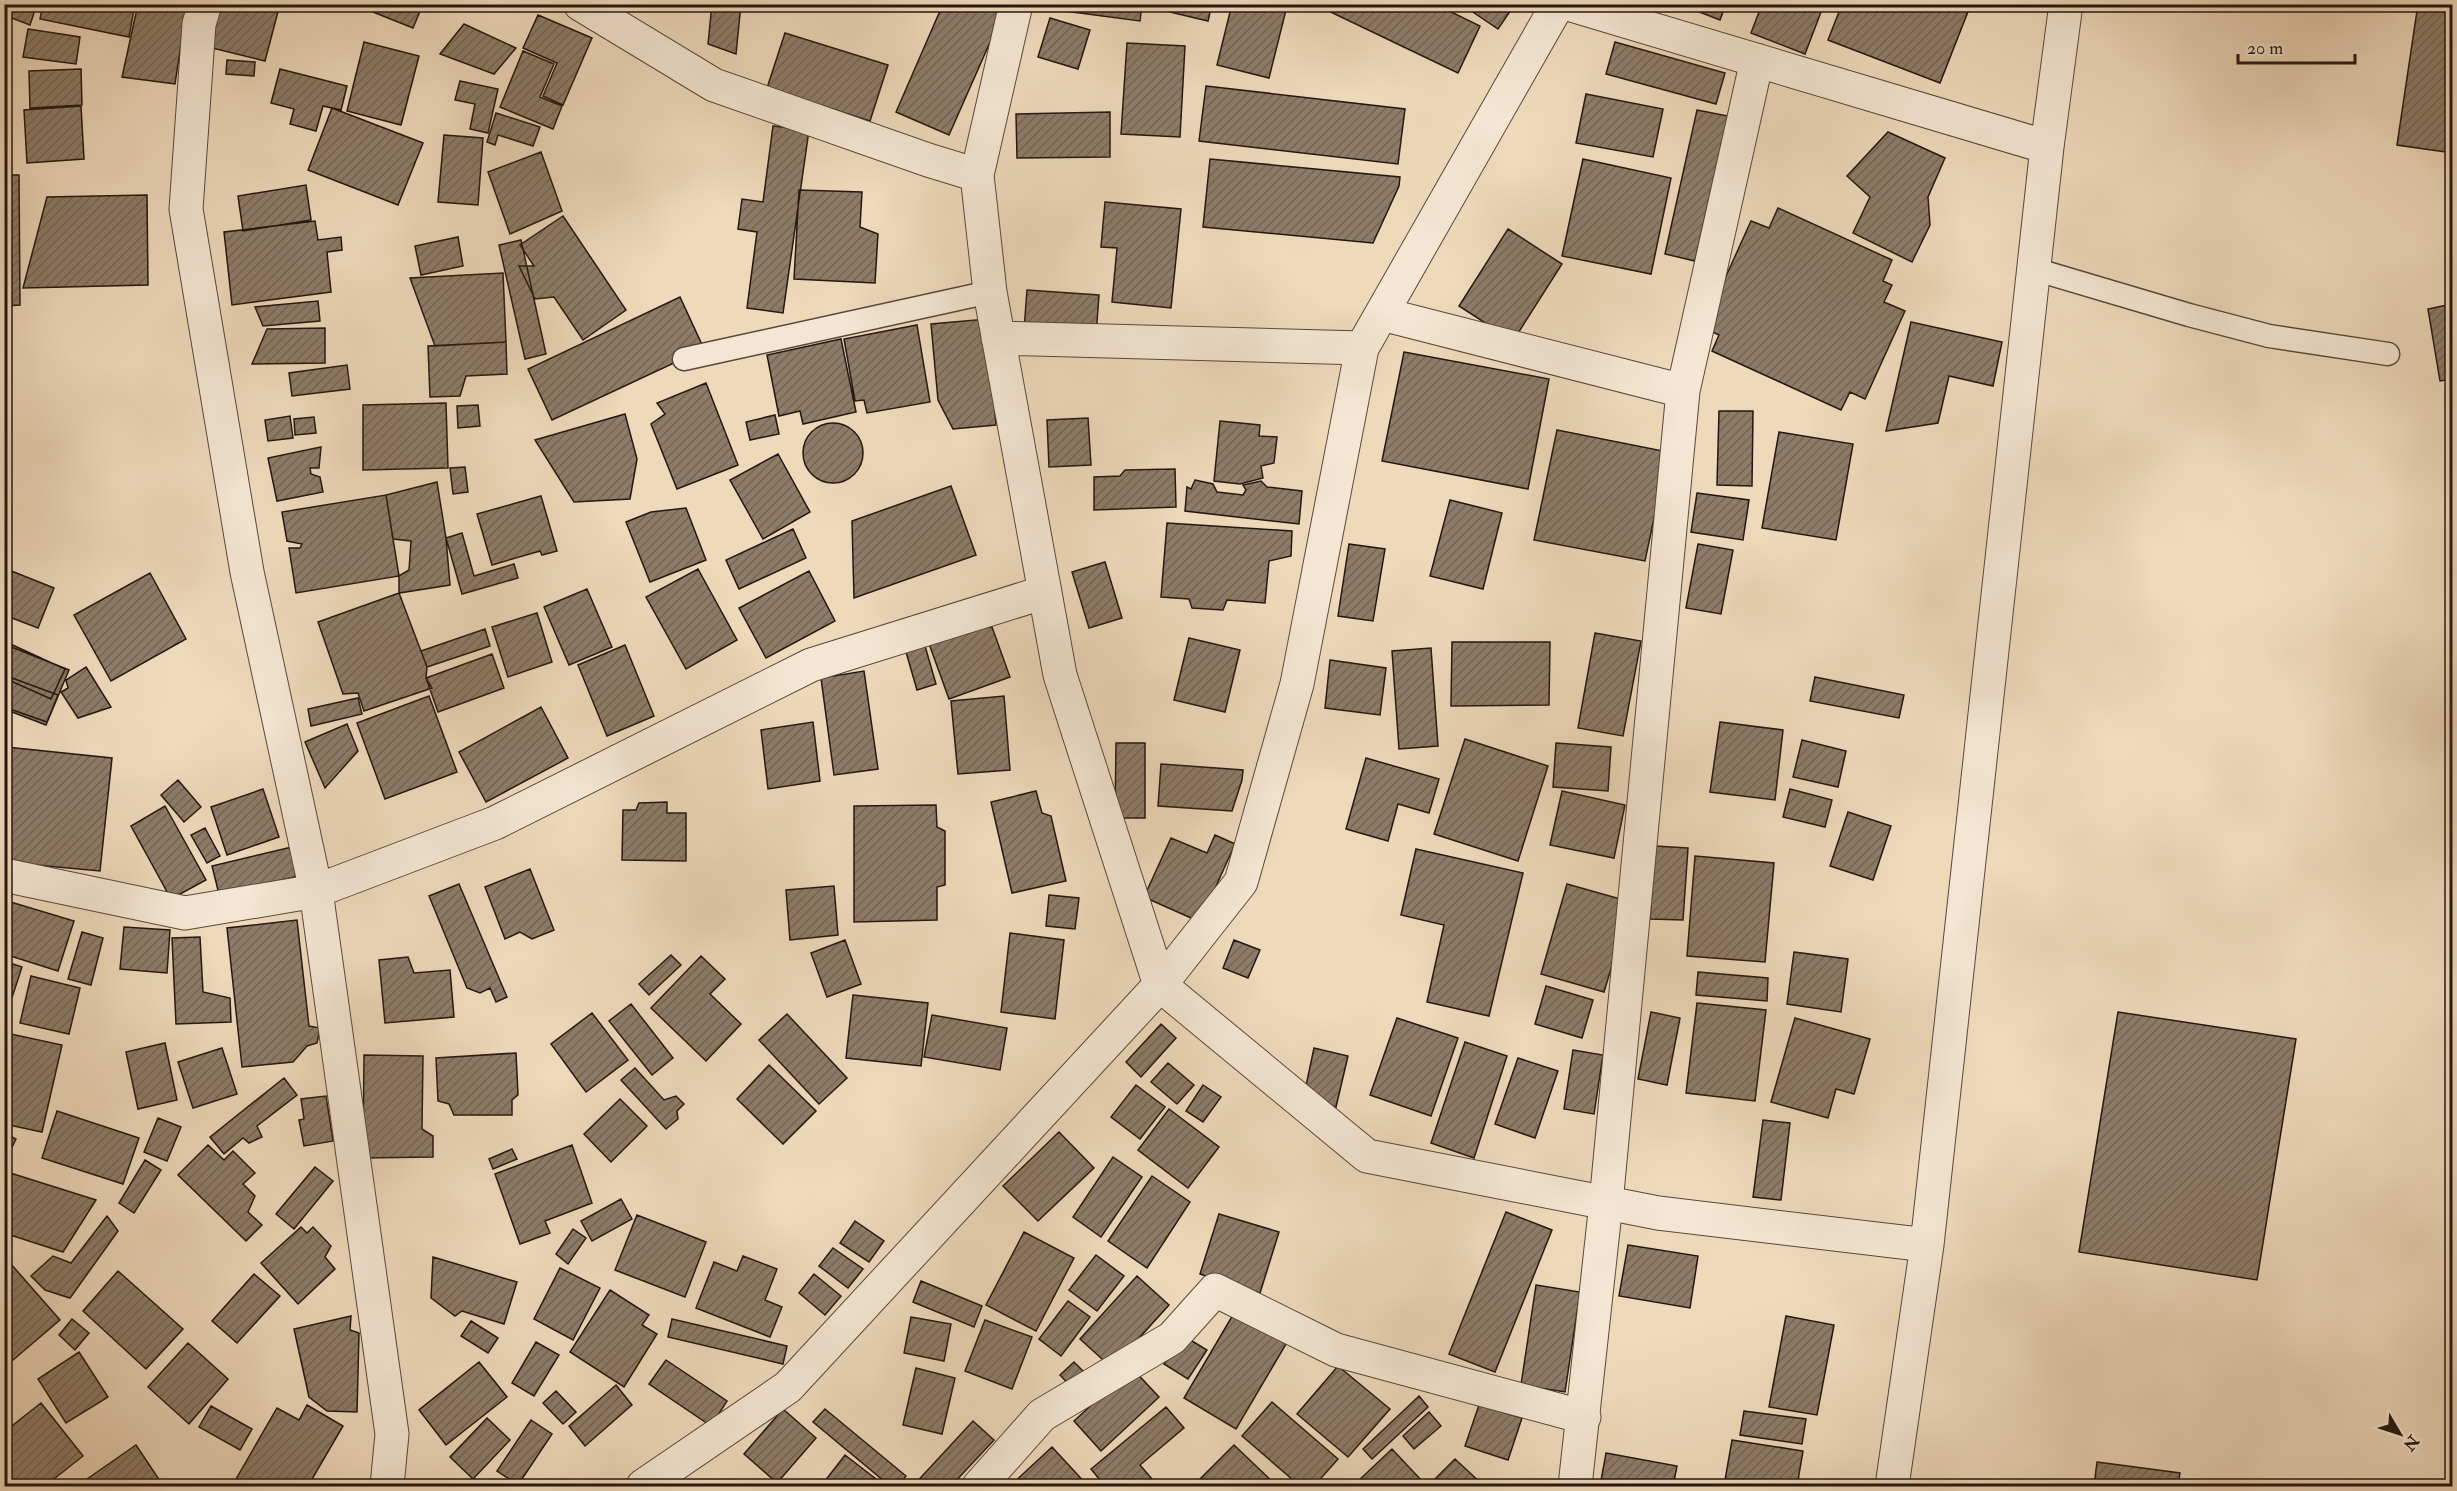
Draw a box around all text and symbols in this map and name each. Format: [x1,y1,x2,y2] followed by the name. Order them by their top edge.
[2238,27,2355,65] scale bar
[2247,37,2283,60] text: 20 m
[2370,1404,2430,1464] north arrow
[2398,1430,2424,1455] text: N

